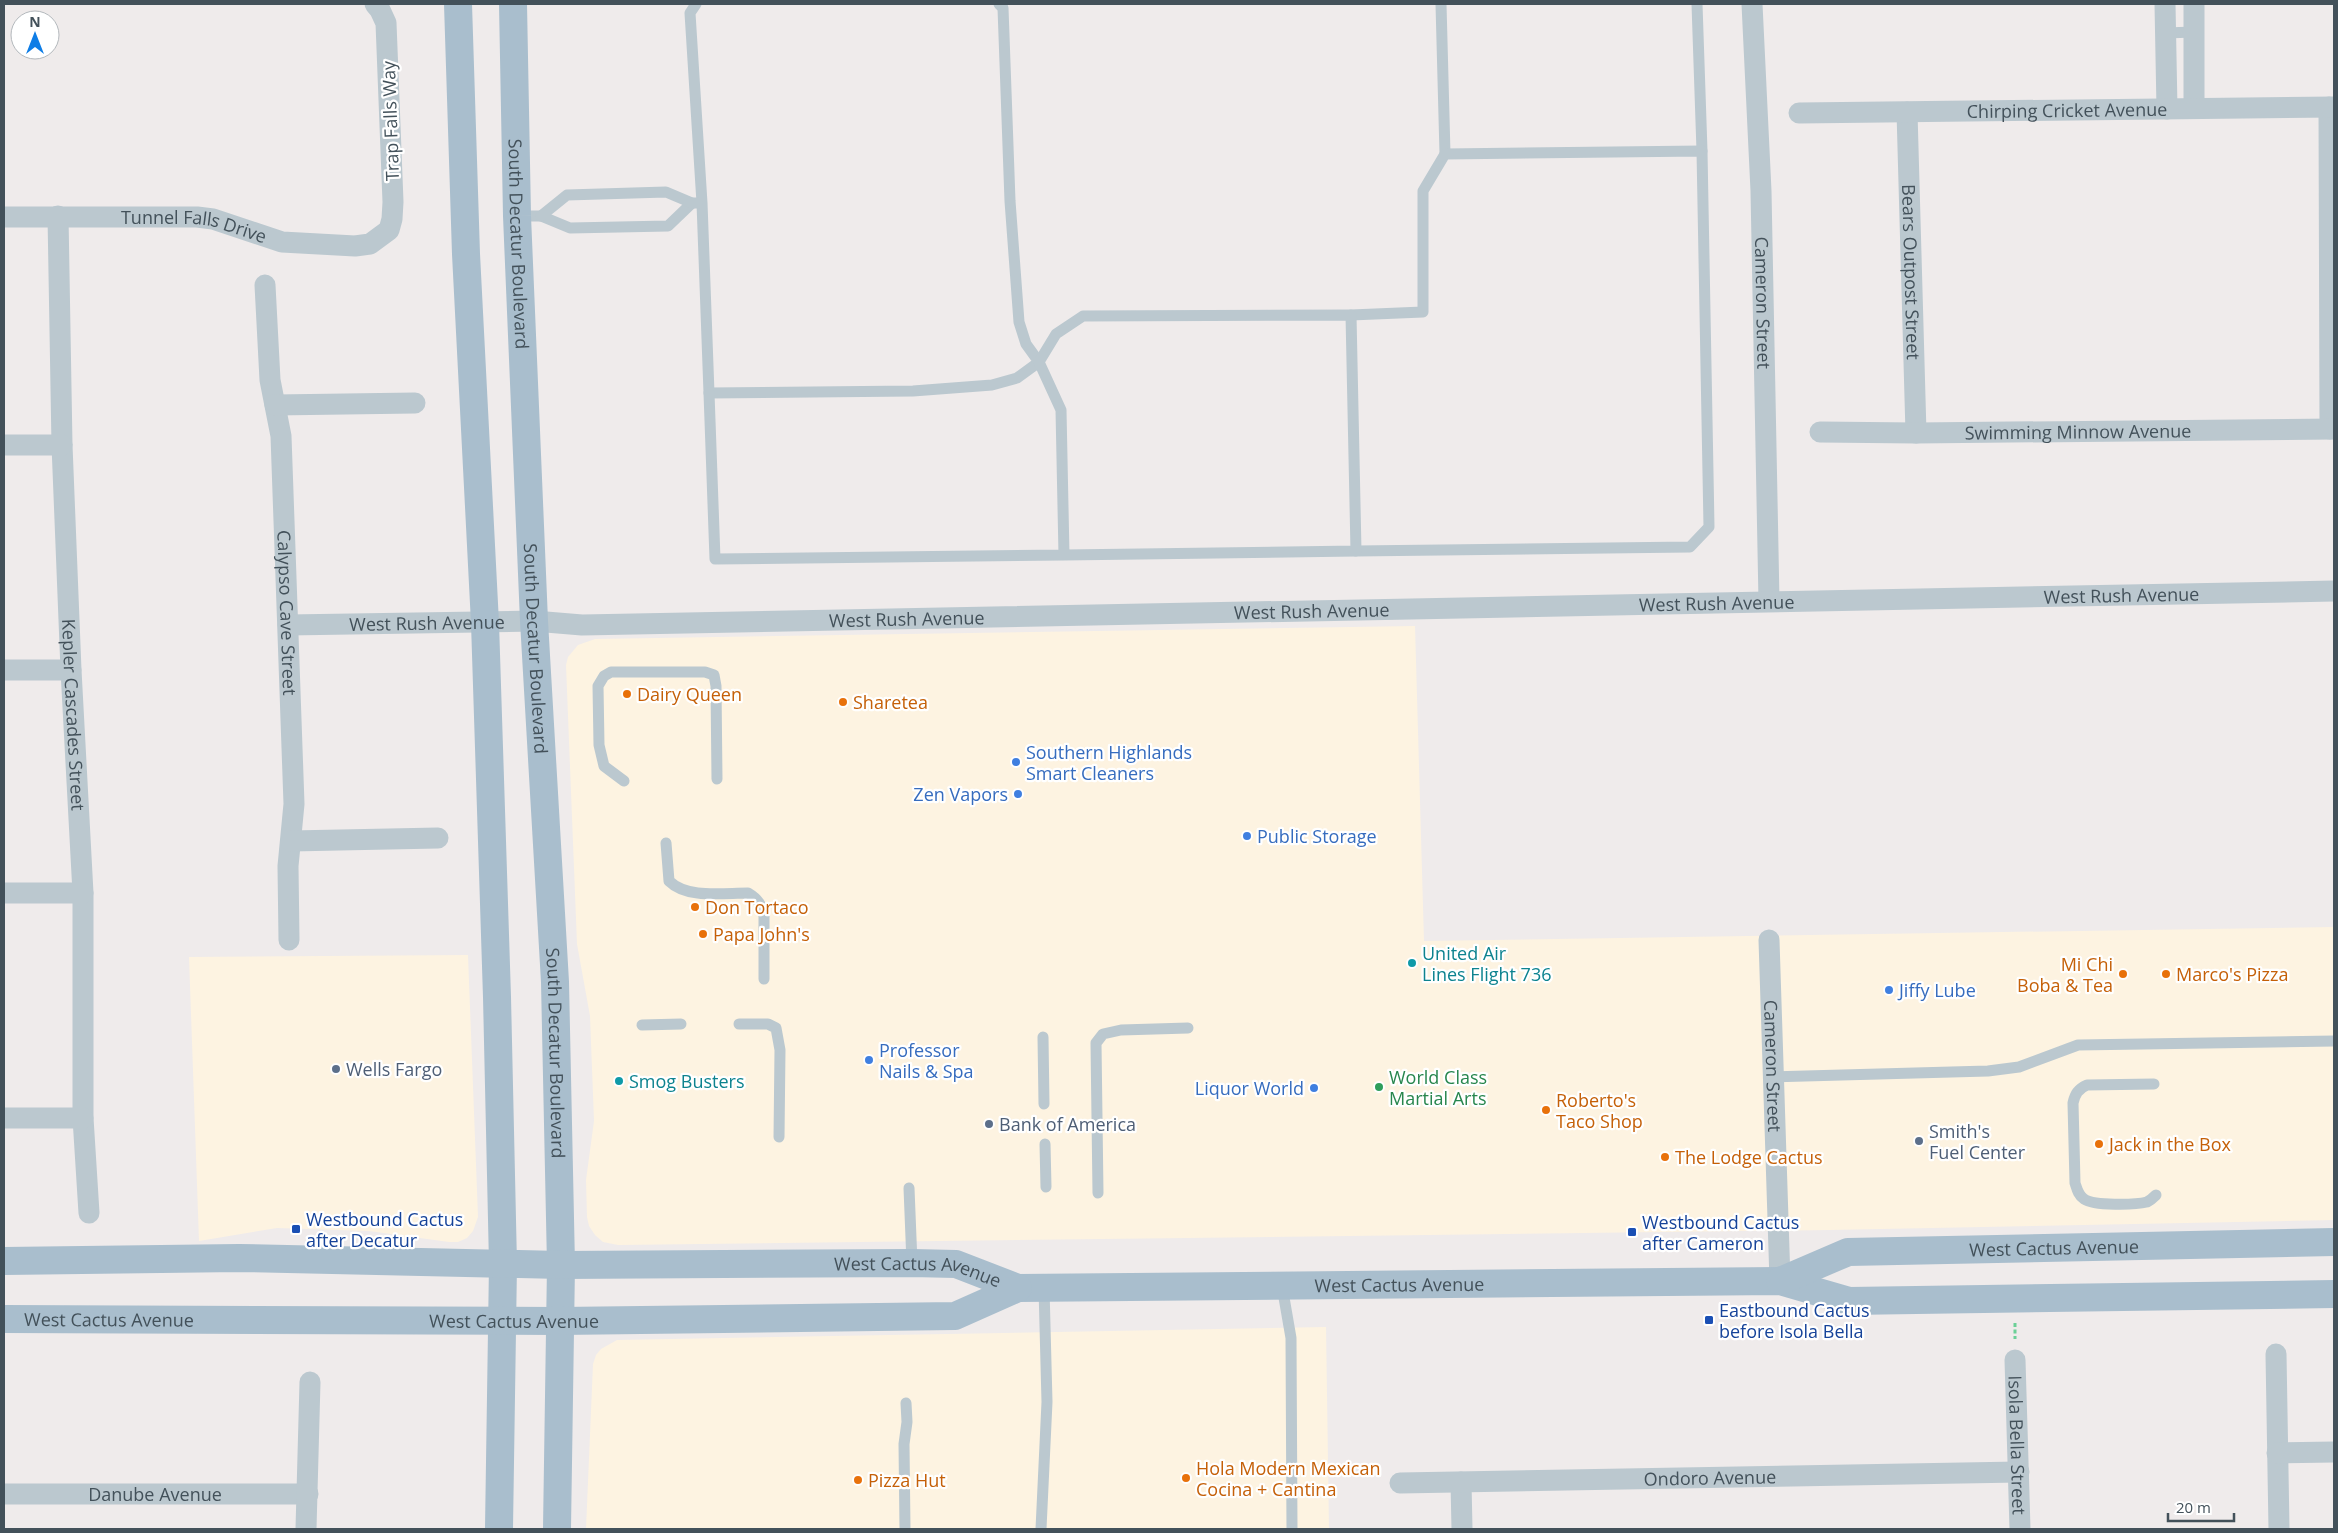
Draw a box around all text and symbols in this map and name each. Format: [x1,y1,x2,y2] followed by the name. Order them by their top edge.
[10,10,60,60] north arrow
[29,12,41,31] text: N
[376,60,404,181] street label: Trap Falls Way
[1967,97,2167,123] street label: Chirping Cricket Avenue
[504,138,535,350] street label: South Decatur Boulevard
[1897,184,1926,360] street label: Bears Outpost Street
[121,205,270,248] street label: Tunnel Falls Drive
[1750,236,1776,369] street label: Cameron Street
[1964,418,2191,445] street label: Swimming Minnow Avenue
[272,530,302,696] street label: Calypso Cave Street
[519,543,554,754] street label: South Decatur Boulevard
[2043,582,2200,609] street label: West Rush Avenue
[1639,589,1795,616] street label: West Rush Avenue
[1234,597,1390,624] street label: West Rush Avenue
[829,605,985,632] street label: West Rush Avenue
[349,609,505,636] street label: West Rush Avenue
[57,618,91,811] street label: Kepler Cascades Street
[637,682,742,706] place label: Dairy Queen
[621,688,633,700] marker: Dairy Queen
[853,690,928,714] place label: Sharetea
[837,696,849,708] marker: Sharetea
[1026,740,1192,785] place label: Southern Highlands Smart Cleaners
[1010,756,1022,768] marker: Southern Highlands Smart Cleaners
[913,782,1008,806] place label: Zen Vapors
[1012,788,1024,800] marker: Zen Vapors
[1257,824,1377,848] place label: Public Storage
[1241,830,1253,842] marker: Public Storage
[705,895,809,919] place label: Don Tortaco
[689,901,701,913] marker: Don Tortaco
[713,922,810,946] place label: Papa John's
[697,928,709,940] marker: Papa John's
[1422,941,1552,986] place label: United Air Lines Flight 736
[541,947,571,1159] street label: South Decatur Boulevard
[2017,952,2113,997] place label: Mi Chi Boba & Tea
[1406,957,1418,969] marker: United Air Lines Flight 736
[2176,962,2288,986] place label: Marco's Pizza
[2117,968,2129,980] marker: Mi Chi Boba & Tea
[2160,968,2172,980] marker: Marco's Pizza
[1897,978,1976,1002] place label: Jiffy Lube
[1883,984,1895,996] marker: Jiffy Lube
[1759,999,1787,1132] street label: Cameron Street
[879,1038,974,1083] place label: Professor Nails & Spa
[863,1054,875,1066] marker: Professor Nails & Spa
[346,1057,442,1081] place label: Wells Fargo
[330,1063,342,1075] marker: Wells Fargo
[1389,1065,1487,1110] place label: World Class Martial Arts
[629,1069,745,1093] place label: Smog Busters
[613,1075,625,1087] marker: Smog Busters
[1195,1076,1304,1100] place label: Liquor World
[1373,1081,1385,1093] marker: World Class Martial Arts
[1308,1082,1320,1094] marker: Liquor World
[1556,1088,1643,1133] place label: Roberto's Taco Shop
[1540,1104,1552,1116] marker: Roberto's Taco Shop
[999,1112,1136,1136] place label: Bank of America
[983,1118,995,1130] marker: Bank of America
[1929,1119,2026,1164] place label: Smith's Fuel Center
[2107,1132,2232,1156] place label: Jack in the Box
[1913,1135,1925,1147] marker: Smith's Fuel Center
[2093,1138,2105,1150] marker: Jack in the Box
[1675,1145,1823,1169] place label: The Lodge Cactus
[1659,1151,1671,1163] marker: The Lodge Cactus
[306,1207,463,1252] place label: Westbound Cactus after Decatur
[1642,1210,1799,1255] place label: Westbound Cactus after Cameron
[290,1223,302,1235] marker: Westbound Cactus after Decatur
[1626,1226,1638,1238] marker: Westbound Cactus after Cameron
[1969,1234,2139,1262] street label: West Cactus Avenue
[834,1251,1005,1292] street label: West Cactus Avenue
[1314,1272,1484,1297] street label: West Cactus Avenue
[1719,1298,1870,1343] place label: Eastbound Cactus before Isola Bella
[24,1307,194,1332] street label: West Cactus Avenue
[429,1309,599,1333] street label: West Cactus Avenue
[1703,1314,1715,1326] marker: Eastbound Cactus before Isola Bella
[2003,1375,2032,1515] street label: Isola Bella Street
[1196,1456,1380,1501] place label: Hola Modern Mexican Cocina + Cantina
[1644,1464,1776,1491] street label: Ondoro Avenue
[868,1468,946,1492] place label: Pizza Hut
[1180,1472,1192,1484] marker: Hola Modern Mexican Cocina + Cantina
[852,1474,864,1486] marker: Pizza Hut
[88,1482,222,1506] street label: Danube Avenue
[2168,1490,2234,1522] scale bar
[2176,1497,2211,1517] text: 20 m

